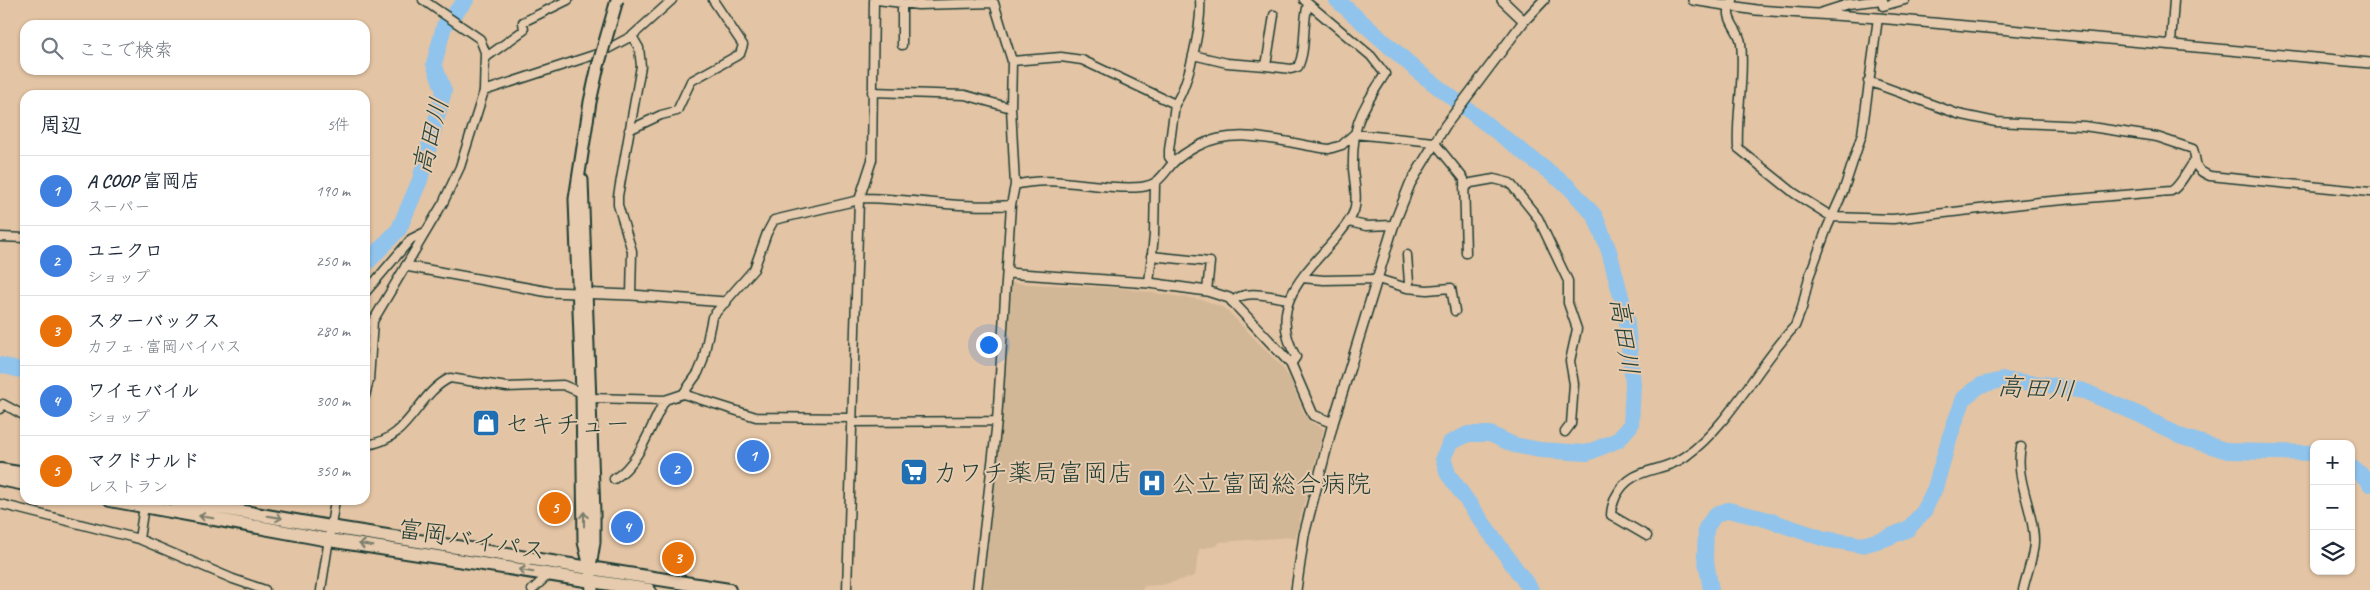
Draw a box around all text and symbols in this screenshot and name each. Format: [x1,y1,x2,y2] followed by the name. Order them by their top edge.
[20,20,370,75] search box
[38,34,66,62] icon: search
[78,38,173,62] text: ここで検索
[405,94,456,178] water label: 高田川
[40,112,82,138] text: 周辺
[327,115,350,135] text: 5件
[87,169,200,193] text: A COOP 富岡店
[52,181,60,201] text: 1
[316,181,350,201] text: 190 m
[87,197,150,217] text: スーパー
[87,239,163,263] text: ユニクロ
[52,251,60,271] text: 2
[316,251,350,271] text: 250 m
[87,267,150,287] text: ショップ
[1603,295,1646,377] water label: 高田川
[87,309,220,333] text: スターバックス
[52,321,60,341] text: 3
[316,321,350,341] text: 280 m
[976,332,1002,358] your location
[87,337,241,357] text: カフェ · 富岡バイパス
[1996,369,2076,408] water label: 高田川
[87,379,200,403] text: ワイモバイル
[52,391,60,411] text: 4
[316,391,350,411] text: 300 m
[87,407,150,427] text: ショップ
[471,408,501,438] shop icon: セキチュー
[505,408,630,440] place label: セキチュー
[737,437,769,475] pin: 1
[2310,440,2355,575] map controls
[2310,440,2355,485] button: +
[87,449,200,473] text: マクドナルド
[660,450,692,488] pin: 2
[899,457,929,487] supermarket icon: カワチ薬局富岡店
[933,457,1133,489] place label: カワチ薬局富岡店
[53,461,59,481] text: 5
[316,461,350,481] text: 350 m
[1137,468,1167,498] hospital icon: 公立富岡総合病院
[1171,468,1371,500] place label: 公立富岡総合病院
[87,477,168,497] text: レストラン
[2310,485,2355,530] button: −
[539,489,571,527] pin: 5
[611,508,643,546] pin: 4
[198,512,214,522] one-way arrow
[396,512,548,567] street label: 富岡バイパス
[579,512,589,528] one-way arrow
[266,513,282,523] one-way arrow
[2310,530,2355,575] button: layers
[662,539,694,577] pin: 3
[358,540,374,550] one-way arrow
[519,565,535,575] one-way arrow

